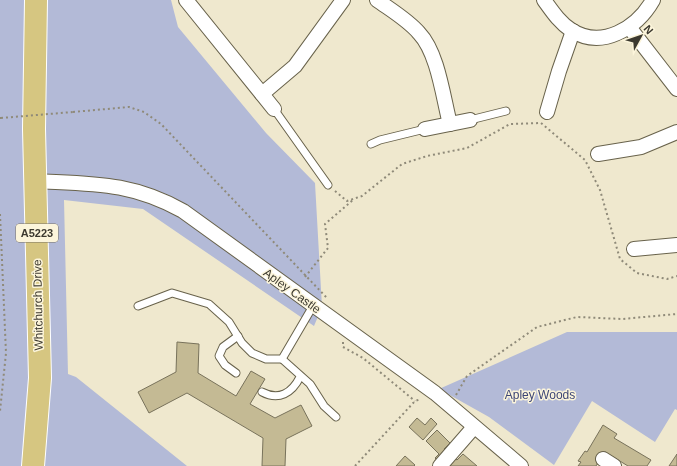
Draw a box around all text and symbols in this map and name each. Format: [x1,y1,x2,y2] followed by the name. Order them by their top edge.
[621,16,661,56] north arrow
[642,23,656,37] text: N
[16,224,58,242] road number: A5223
[30,259,46,351] street label: Whitchurch Drive
[261,266,324,317] street label: Apley Castle
[505,388,575,402] park label: Apley Woods

